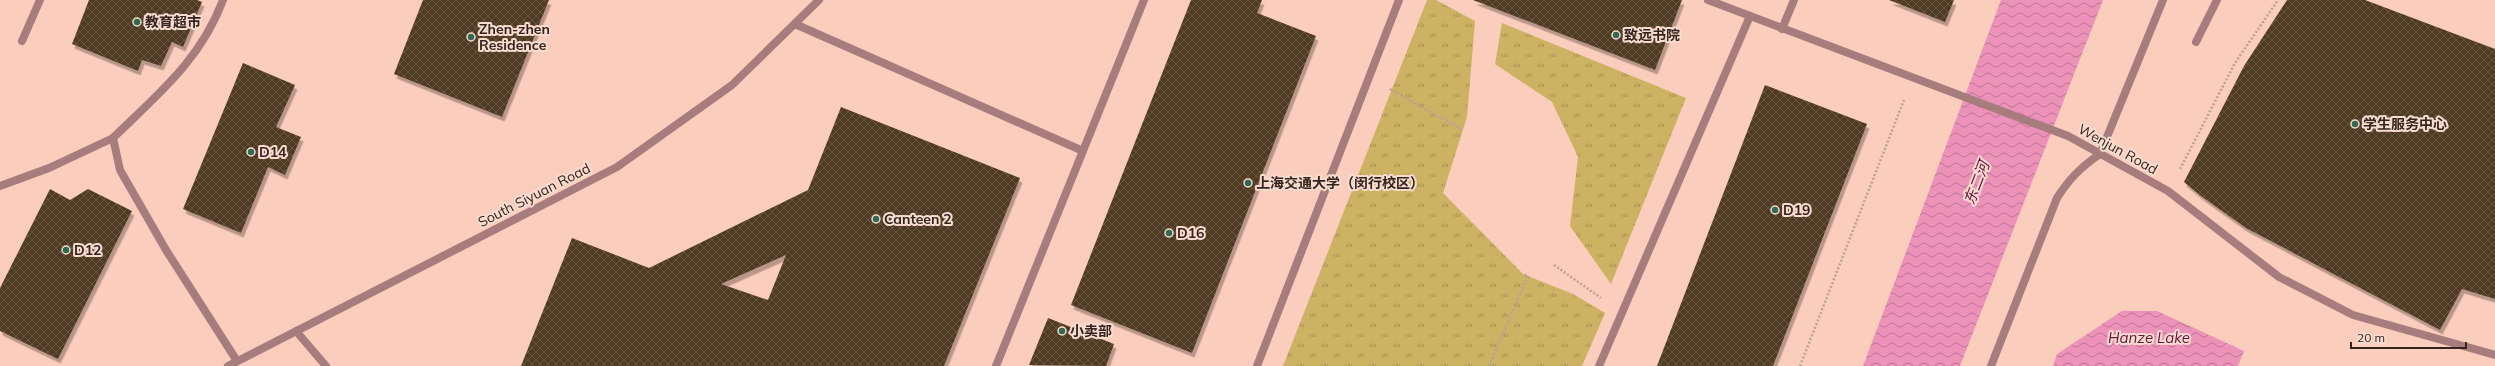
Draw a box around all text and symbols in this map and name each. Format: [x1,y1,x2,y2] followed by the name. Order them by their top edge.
[145,13,201,31] place label: 教育超市
[132,17,142,27] marker: 教育超市
[479,20,550,54] place label: Zhen-zhen Residence
[1624,26,1680,44] place label: 致远书院
[1611,30,1621,40] marker: 致远书院
[466,32,476,42] marker: Zhen-zhen Residence
[2363,115,2447,133] place label: 学生服务中心
[2350,119,2360,129] marker: 学生服务中心
[2075,120,2161,178] street label: Wenjun Road
[259,143,287,161] place label: D14
[246,147,256,157] marker: D14
[1960,156,1995,207] water label: 东二河
[475,159,593,231] street label: South Siyuan Road
[1256,174,1424,192] place label: 上海交通大学（闵行校区）
[1243,178,1253,188] marker: 上海交通大学（闵行校区）
[1783,201,1810,219] place label: D19
[1770,205,1780,215] marker: D19
[884,210,952,228] place label: Canteen 2
[871,214,881,224] marker: Canteen 2
[1177,224,1204,242] place label: D16
[1164,228,1174,238] marker: D16
[74,241,101,259] place label: D12
[61,245,71,255] marker: D12
[1070,322,1112,340] place label: 小卖部
[2351,324,2466,350] scale bar
[1057,326,1067,336] marker: 小卖部
[2108,328,2190,347] water label: Hanze Lake
[2357,330,2385,345] text: 20 m

